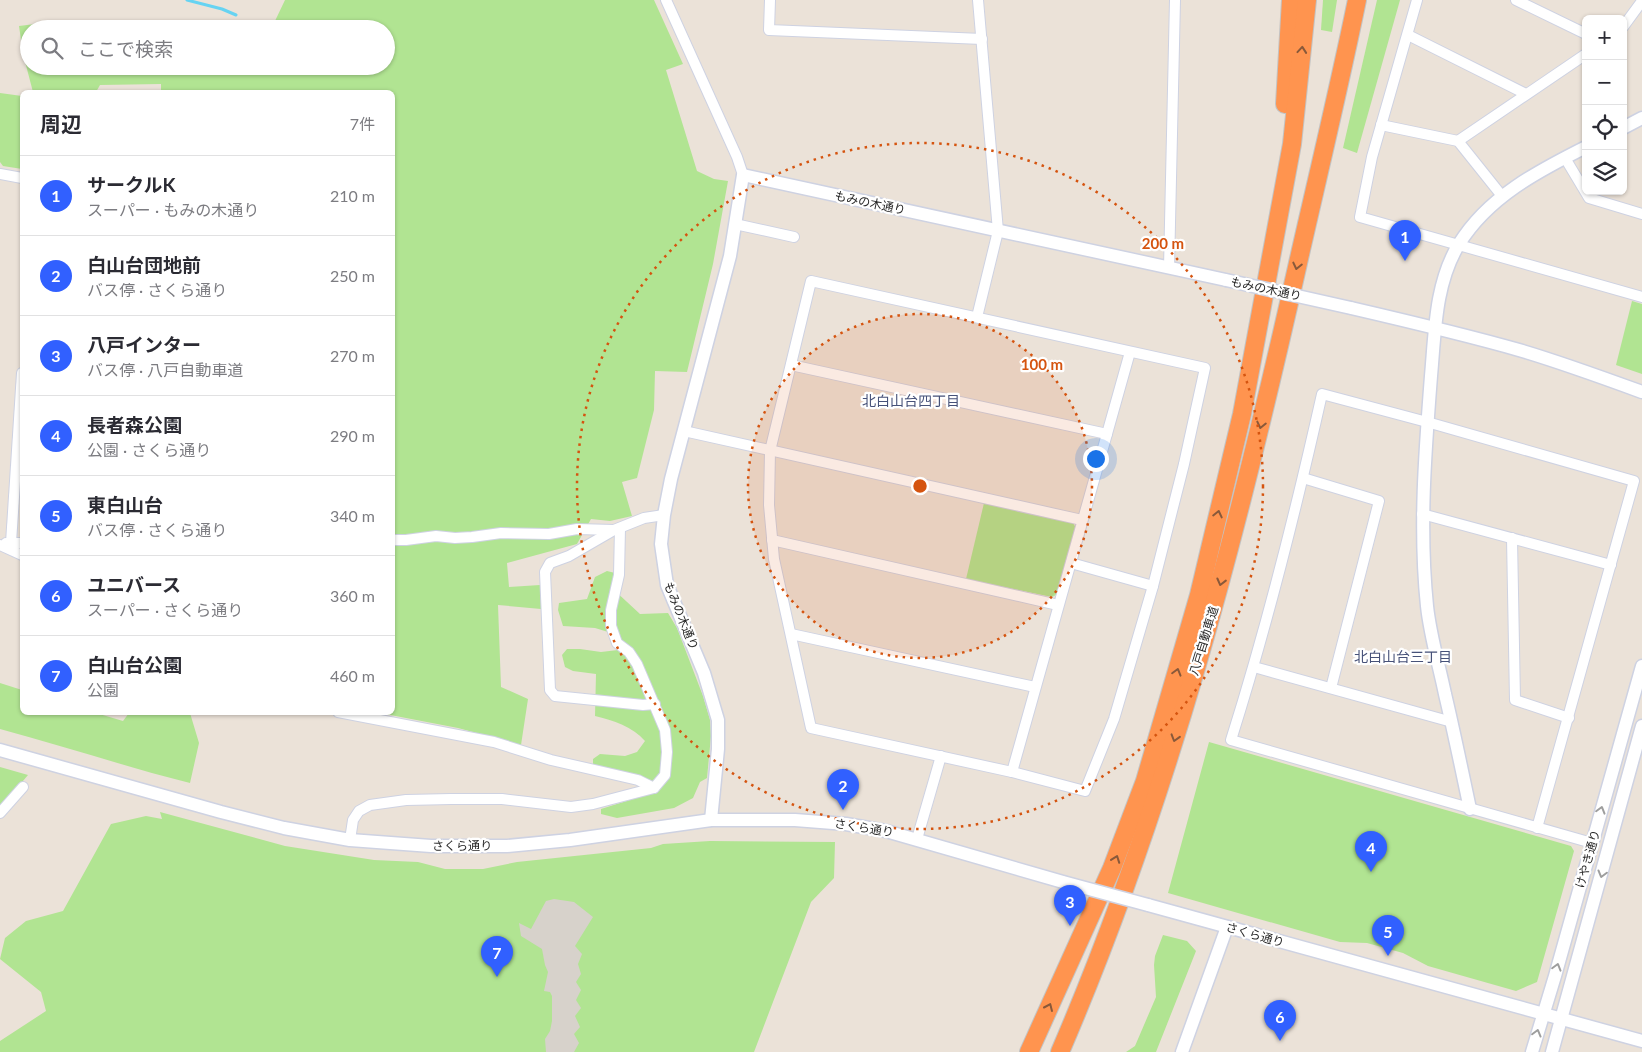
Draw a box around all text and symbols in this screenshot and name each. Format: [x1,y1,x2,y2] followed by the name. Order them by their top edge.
[1582,15,1627,195] map controls
[1582,15,1627,60] button: +
[20,20,395,75] search box
[38,34,66,62] icon: search
[78,37,173,60] text: ここで検索
[1296,46,1307,54] one-way arrow
[1582,60,1627,105] button: −
[1582,105,1627,150] button: locate
[40,111,82,136] text: 周辺
[350,114,375,133] text: 7件
[1582,150,1627,195] button: layers
[87,173,175,196] text: サークルK
[51,186,61,205] text: 1
[330,186,375,205] text: 210 m
[833,188,907,217] street label: もみの木通り
[87,200,259,219] text: スーパー · もみの木通り
[1389,220,1421,261] pin: 1
[1142,234,1184,252] text: 200 m
[87,253,201,276] text: 白山台団地前
[1292,262,1303,271] one-way arrow
[51,266,61,285] text: 2
[330,266,375,285] text: 250 m
[1229,274,1303,303] street label: もみの木通り
[87,280,227,299] text: バス停 · さくら通り
[87,333,201,356] text: 八戸インター
[51,346,61,365] text: 3
[330,346,375,365] text: 270 m
[1021,355,1063,373] text: 100 m
[87,360,243,379] text: バス停 · 八戸自動車道
[862,392,960,409] district label: 北白山台四丁目
[87,413,182,436] text: 長者森公園
[1256,420,1267,429] one-way arrow
[51,426,61,445] text: 4
[330,426,375,445] text: 290 m
[87,440,211,459] text: 公園 · さくら通り
[1083,446,1109,472] your location
[911,477,929,495] centre of rings
[87,493,163,516] text: 東白山台
[51,506,61,525] text: 5
[330,506,375,525] text: 340 m
[1212,510,1223,519] one-way arrow
[87,520,227,539] text: バス停 · さくら通り
[87,573,181,596] text: ユニバース
[1216,578,1227,587] one-way arrow
[661,580,702,652] street label: もみの木通り
[51,586,61,605] text: 6
[330,586,375,605] text: 360 m
[87,600,243,619] text: スーパー · さくら通り
[1186,604,1221,677] street label: 八戸自動車道
[1354,648,1452,665] district label: 北白山台三丁目
[87,653,182,676] text: 白山台公園
[51,666,61,685] text: 7
[330,666,375,685] text: 460 m
[1172,668,1182,676] one-way arrow
[87,680,119,699] text: 公園
[1171,733,1181,742] one-way arrow
[827,769,859,810] pin: 2
[1596,807,1606,815] one-way arrow
[833,815,895,840] street label: さくら通り
[1572,828,1603,890] street label: けやき通り
[1355,831,1387,872] pin: 4
[432,838,492,853] street label: さくら通り
[1109,855,1120,864] one-way arrow
[1597,869,1607,878] one-way arrow
[1054,885,1086,926] pin: 3
[1372,915,1404,956] pin: 5
[1224,919,1286,950] street label: さくら通り
[481,936,513,977] pin: 7
[1552,963,1562,971] one-way arrow
[1264,1000,1296,1041] pin: 6
[1043,1004,1053,1013] one-way arrow
[1531,1028,1542,1037] one-way arrow

